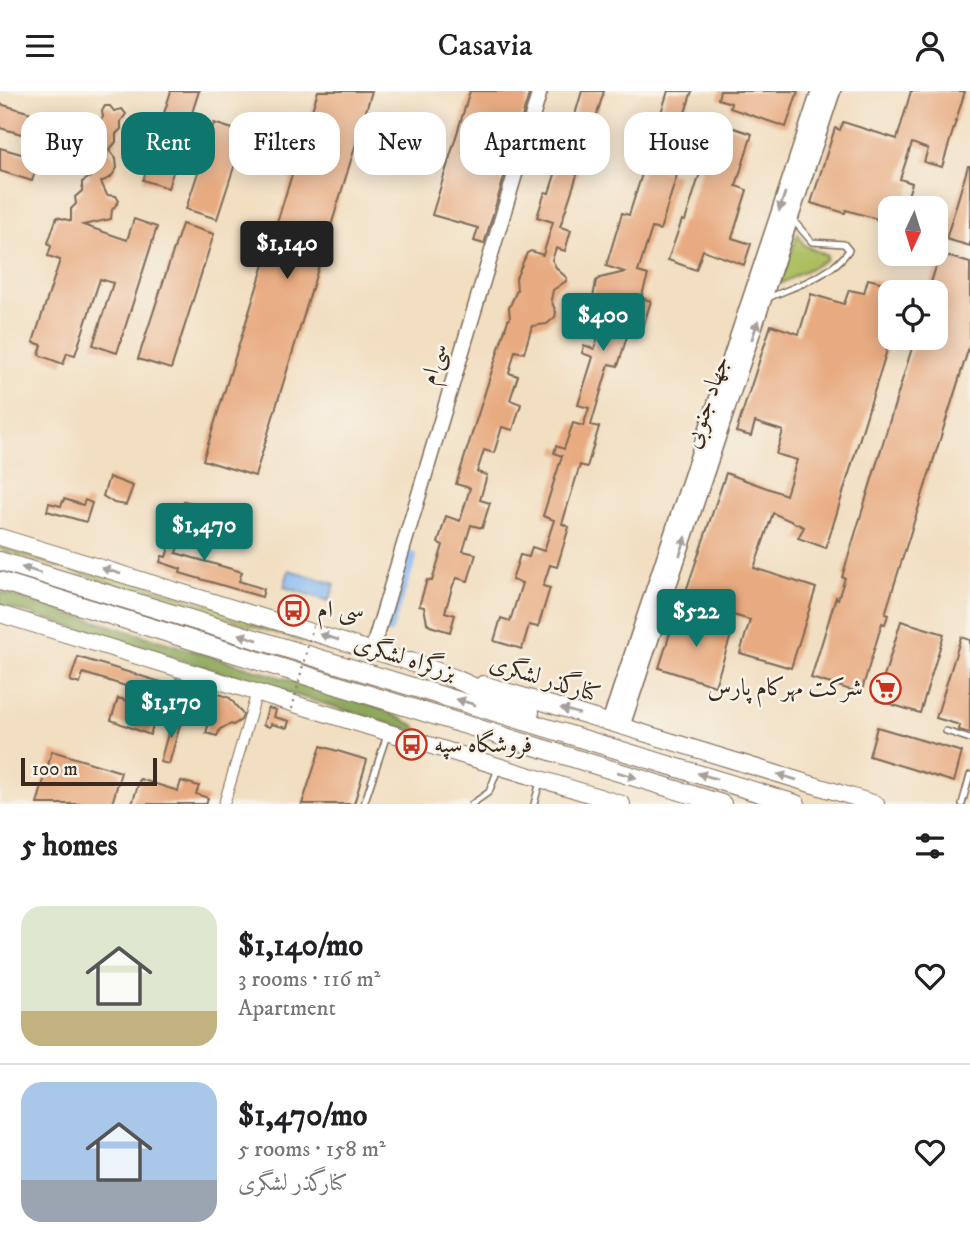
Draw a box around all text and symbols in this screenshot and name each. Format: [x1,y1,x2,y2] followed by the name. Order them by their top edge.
[438,26,532,66] text: Casavia
[21,27,59,65] icon: menu
[911,27,949,65] icon: person
[21,112,107,175] chip: Buy
[121,112,215,175] chip: Rent
[229,112,340,175] chip: Filters
[354,112,446,175] chip: New
[460,112,610,175] chip: Apartment
[624,112,733,175] chip: House
[776,192,787,213] one-way arrow
[878,196,948,266] north arrow
[878,196,948,350] map controls
[230,221,344,281] pin: $1,140
[256,229,318,258] text: $1,140
[878,280,948,350] button: locate
[562,293,644,353] pin: $400
[578,301,628,330] text: $400
[750,319,761,340] one-way arrow
[414,340,459,390] street label: سی‌ام
[677,352,738,453] street label: جهاد جنوبی
[147,503,261,563] pin: $1,470
[172,511,236,540] text: $1,470
[678,535,689,556] one-way arrow
[20,564,41,575] one-way arrow
[100,566,121,576] one-way arrow
[655,589,737,649] pin: $522
[277,593,311,627] bus stop icon: سی ام
[317,595,364,630] place label: سی ام
[673,597,719,626] text: $522
[350,626,460,688] street label: بزرگراه لشگری
[238,631,259,641] one-way arrow
[318,632,339,642] one-way arrow
[486,645,605,710] street label: کنارگذر لشگری
[869,671,903,705] supermarket icon: شرکت مهرکام پارس
[707,673,863,708] place label: شرکت مهرکام پارس
[114,681,228,740] pin: $1,170
[141,688,201,717] text: $1,170
[455,697,476,707] one-way arrow
[559,705,580,715] one-way arrow
[394,728,428,762] bus stop icon: فروشگاه سپه
[434,729,532,760] place label: فروشگاه سپه
[21,755,158,787] scale bar
[32,758,78,781] text: 100 m
[617,771,638,781] one-way arrow
[696,771,717,781] one-way arrow
[777,771,798,782] one-way arrow
[911,827,949,865] icon: filters
[21,828,117,865] text: 5 homes
[238,928,363,965] text: $1,140/mo
[77,934,161,1018] icon: home
[911,957,949,995] icon: heart
[238,965,381,994] text: 3 rooms · 116 m²
[238,994,336,1023] text: Apartment
[238,1098,367,1135] text: $1,470/mo
[77,1110,161,1194] icon: home
[911,1133,949,1171] icon: heart
[238,1135,386,1164] text: 5 rooms · 158 m²
[238,1169,348,1198] text: کنارگذر لشگری

